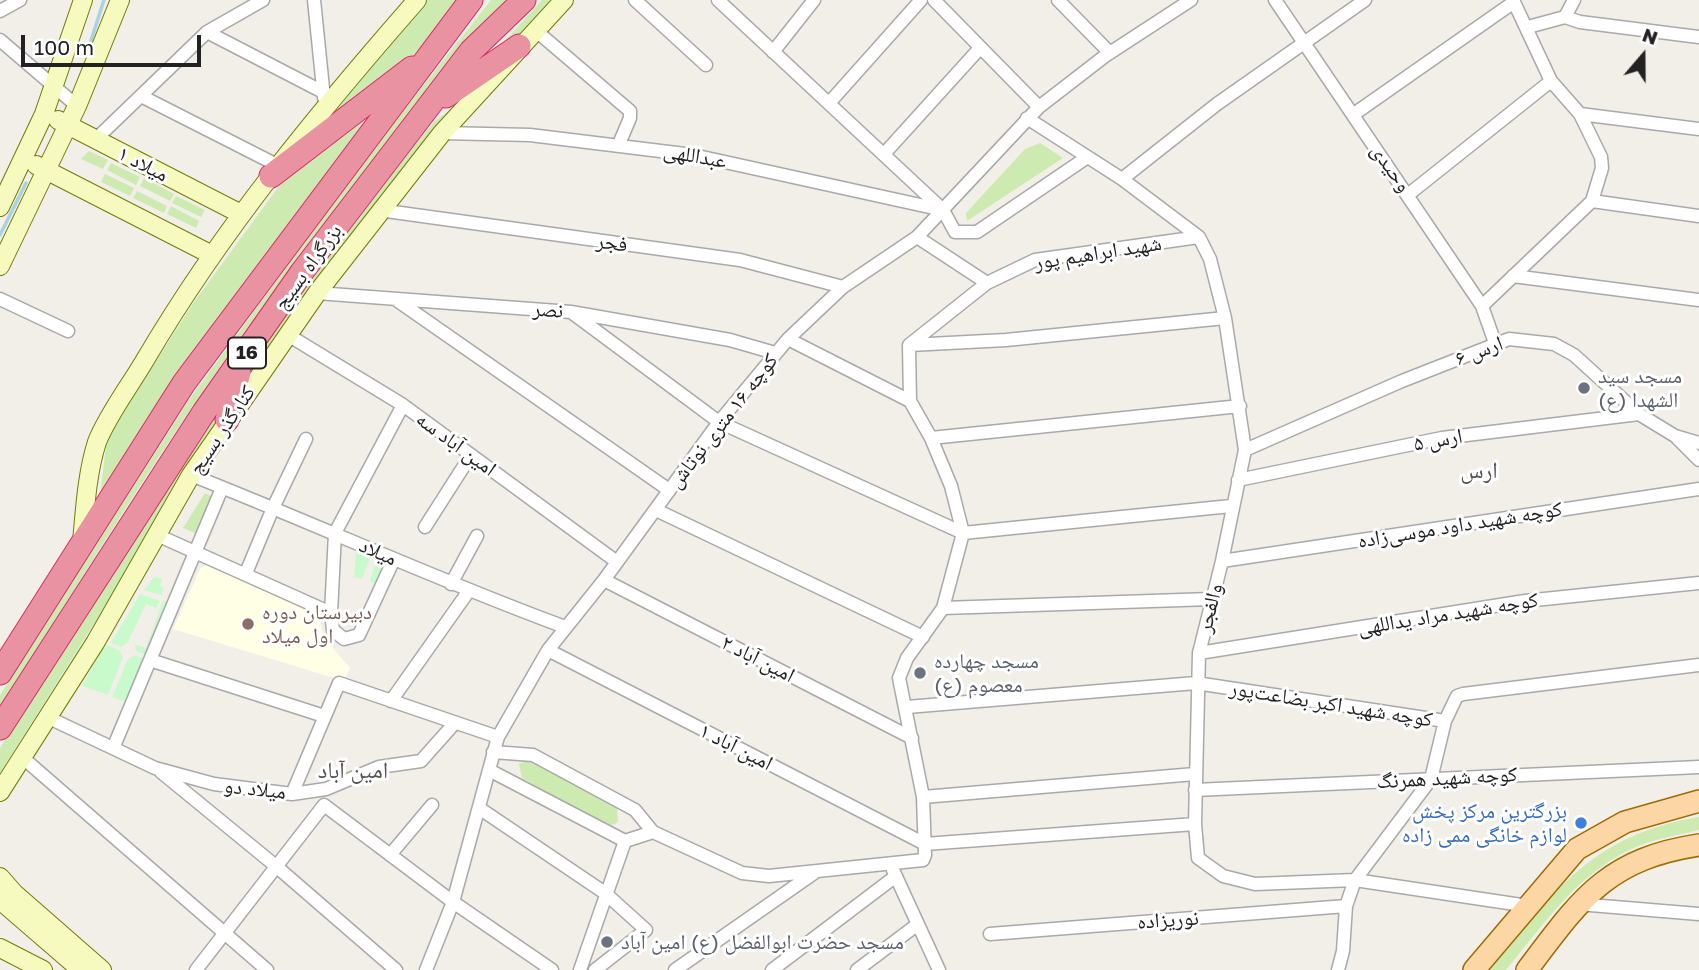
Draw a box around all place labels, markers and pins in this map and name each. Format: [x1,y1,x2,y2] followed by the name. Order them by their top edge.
[1598,363,1682,413] place label: مسجد سید الشهدا (ع)
[1576,380,1592,396] marker: مسجد سید الشهدا (ع)
[262,599,372,649] place label: دبیرستان دوره اول میلاد
[240,616,256,632] marker: دبیرستان دوره اول میلاد
[934,648,1039,698] place label: مسجد چهارده معصوم (ع)
[912,665,928,681] marker: مسجد چهارده معصوم (ع)
[1402,798,1567,848] place label: بزرگترین مرکز پخش لوازم خانگی ممی زاده
[1573,815,1589,831] marker: بزرگترین مرکز پخش لوازم خانگی ممی زاده
[621,929,904,955] place label: مسجد حضرت ابوالفضل (ع) امین آباد
[599,934,615,950] marker: مسجد حضرت ابوالفضل (ع) امین آباد

